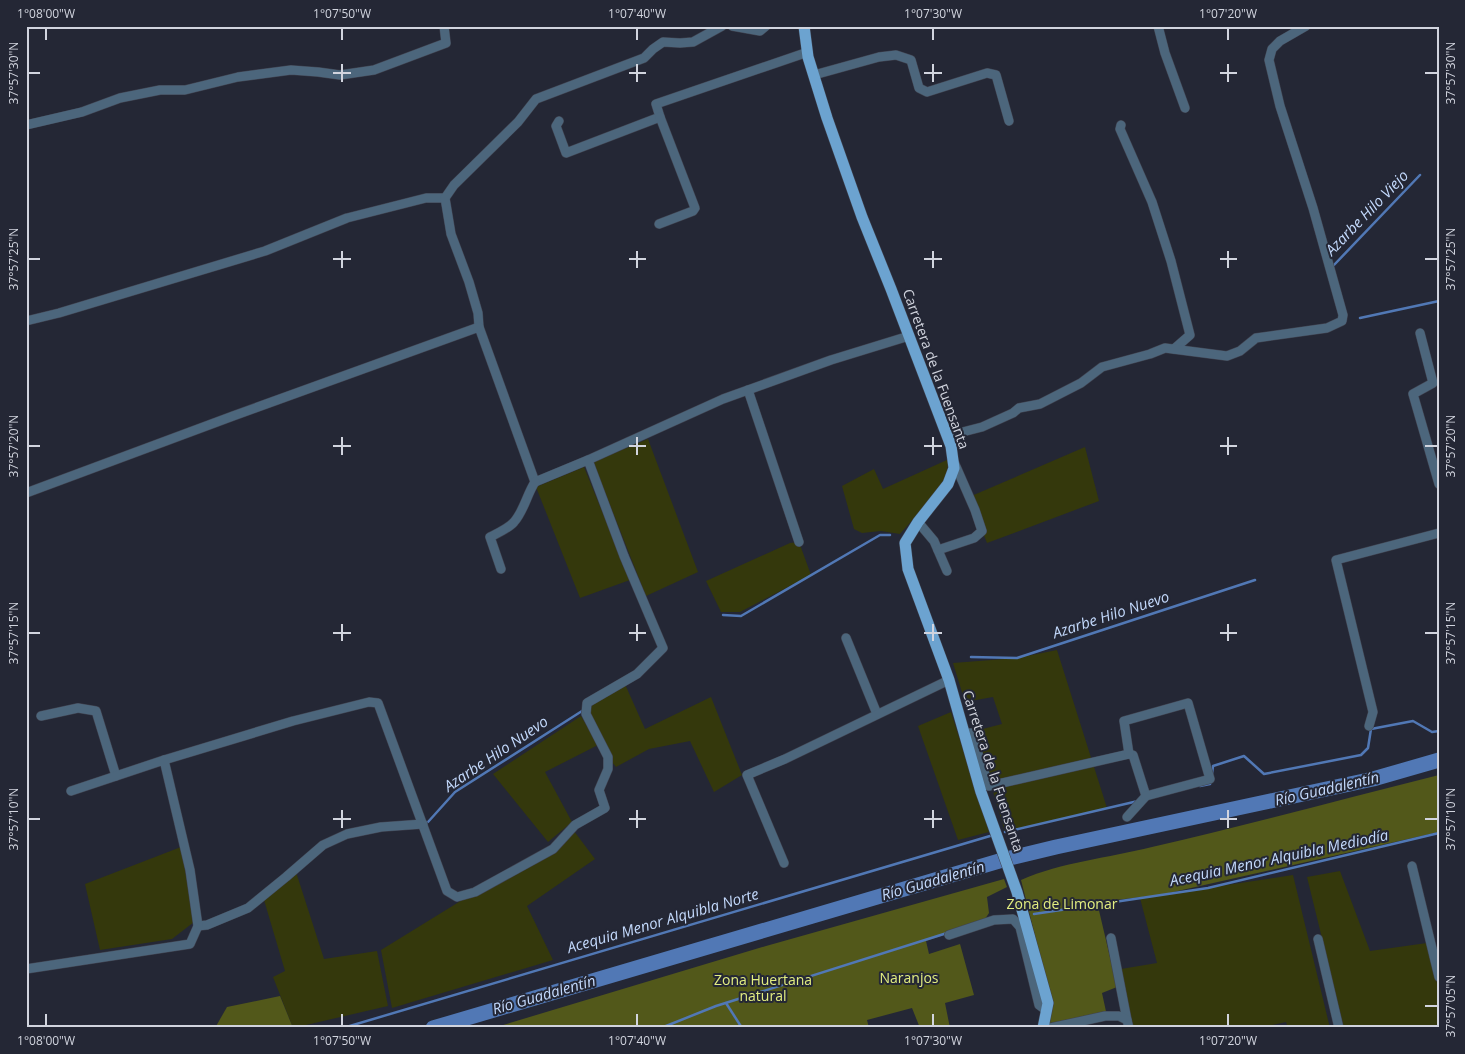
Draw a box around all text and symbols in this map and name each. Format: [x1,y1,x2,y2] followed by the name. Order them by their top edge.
[17,5,75,22] text: 1°08'00"W
[313,5,371,22] text: 1°07'50"W
[608,5,666,22] text: 1°07'40"W
[904,5,962,22] text: 1°07'30"W
[1199,5,1257,22] text: 1°07'20"W
[5,42,22,104] text: 37°57'30"N
[1442,42,1459,104] text: 37°57'30"N
[1320,165,1412,260] water label: Azarbe Hilo Viejo
[5,228,22,290] text: 37°57'25"N
[1442,228,1459,290] text: 37°57'25"N
[899,286,974,451] street label: Carretera de la Fuensanta
[5,415,22,477] text: 37°57'20"N
[1442,415,1459,477] text: 37°57'20"N
[1049,586,1172,643] water label: Azarbe Hilo Nuevo
[5,602,22,664] text: 37°57'15"N
[1442,602,1459,664] text: 37°57'15"N
[958,688,1029,854] street label: Carretera de la Fuensanta
[439,711,551,796] water label: Azarbe Hilo Nuevo
[1273,766,1381,810] water label: Río Guadalentín
[5,788,22,850] text: 37°57'10"N
[1442,788,1459,850] text: 37°57'10"N
[1167,824,1390,890] water label: Acequia Menor Alquibla Mediodía
[879,856,987,904] water label: Río Guadalentín
[564,883,761,957] water label: Acequia Menor Alquibla Norte
[1007,894,1118,913] park label: Zona de Limonar
[879,968,939,987] park label: Naranjos
[490,970,598,1018] water label: Río Guadalentín
[714,970,812,1005] park label: Zona Huertana natural
[1442,975,1459,1037] text: 37°57'05"N
[17,1032,75,1049] text: 1°08'00"W
[313,1032,371,1049] text: 1°07'50"W
[608,1032,666,1049] text: 1°07'40"W
[904,1032,962,1049] text: 1°07'30"W
[1199,1032,1257,1049] text: 1°07'20"W

